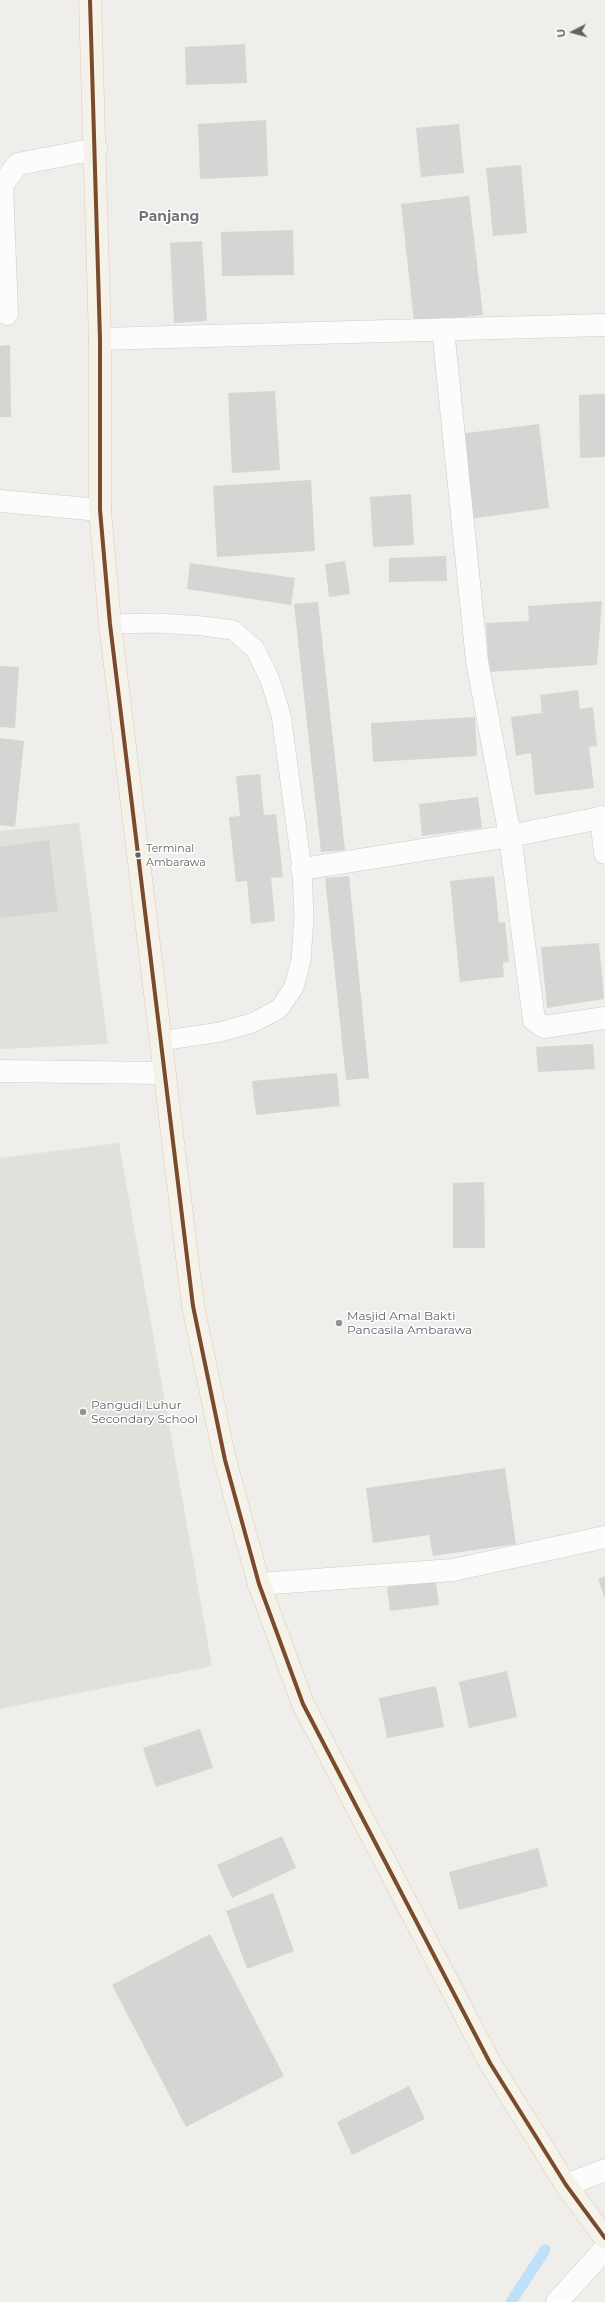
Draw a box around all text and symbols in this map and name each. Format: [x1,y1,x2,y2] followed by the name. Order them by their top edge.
[553,12,593,52] north arrow
[554,28,568,38] text: U
[139,209,199,225] district label: Panjang
[146,842,206,868] place label: Terminal Ambarawa
[133,850,143,860] marker: Terminal Ambarawa
[347,1309,472,1337] place label: Masjid Amal Bakti Pancasila Ambarawa
[334,1318,344,1328] marker: Masjid Amal Bakti Pancasila Ambarawa
[91,1398,198,1426] place label: Pangudi Luhur Secondary School
[78,1407,88,1417] marker: Pangudi Luhur Secondary School

